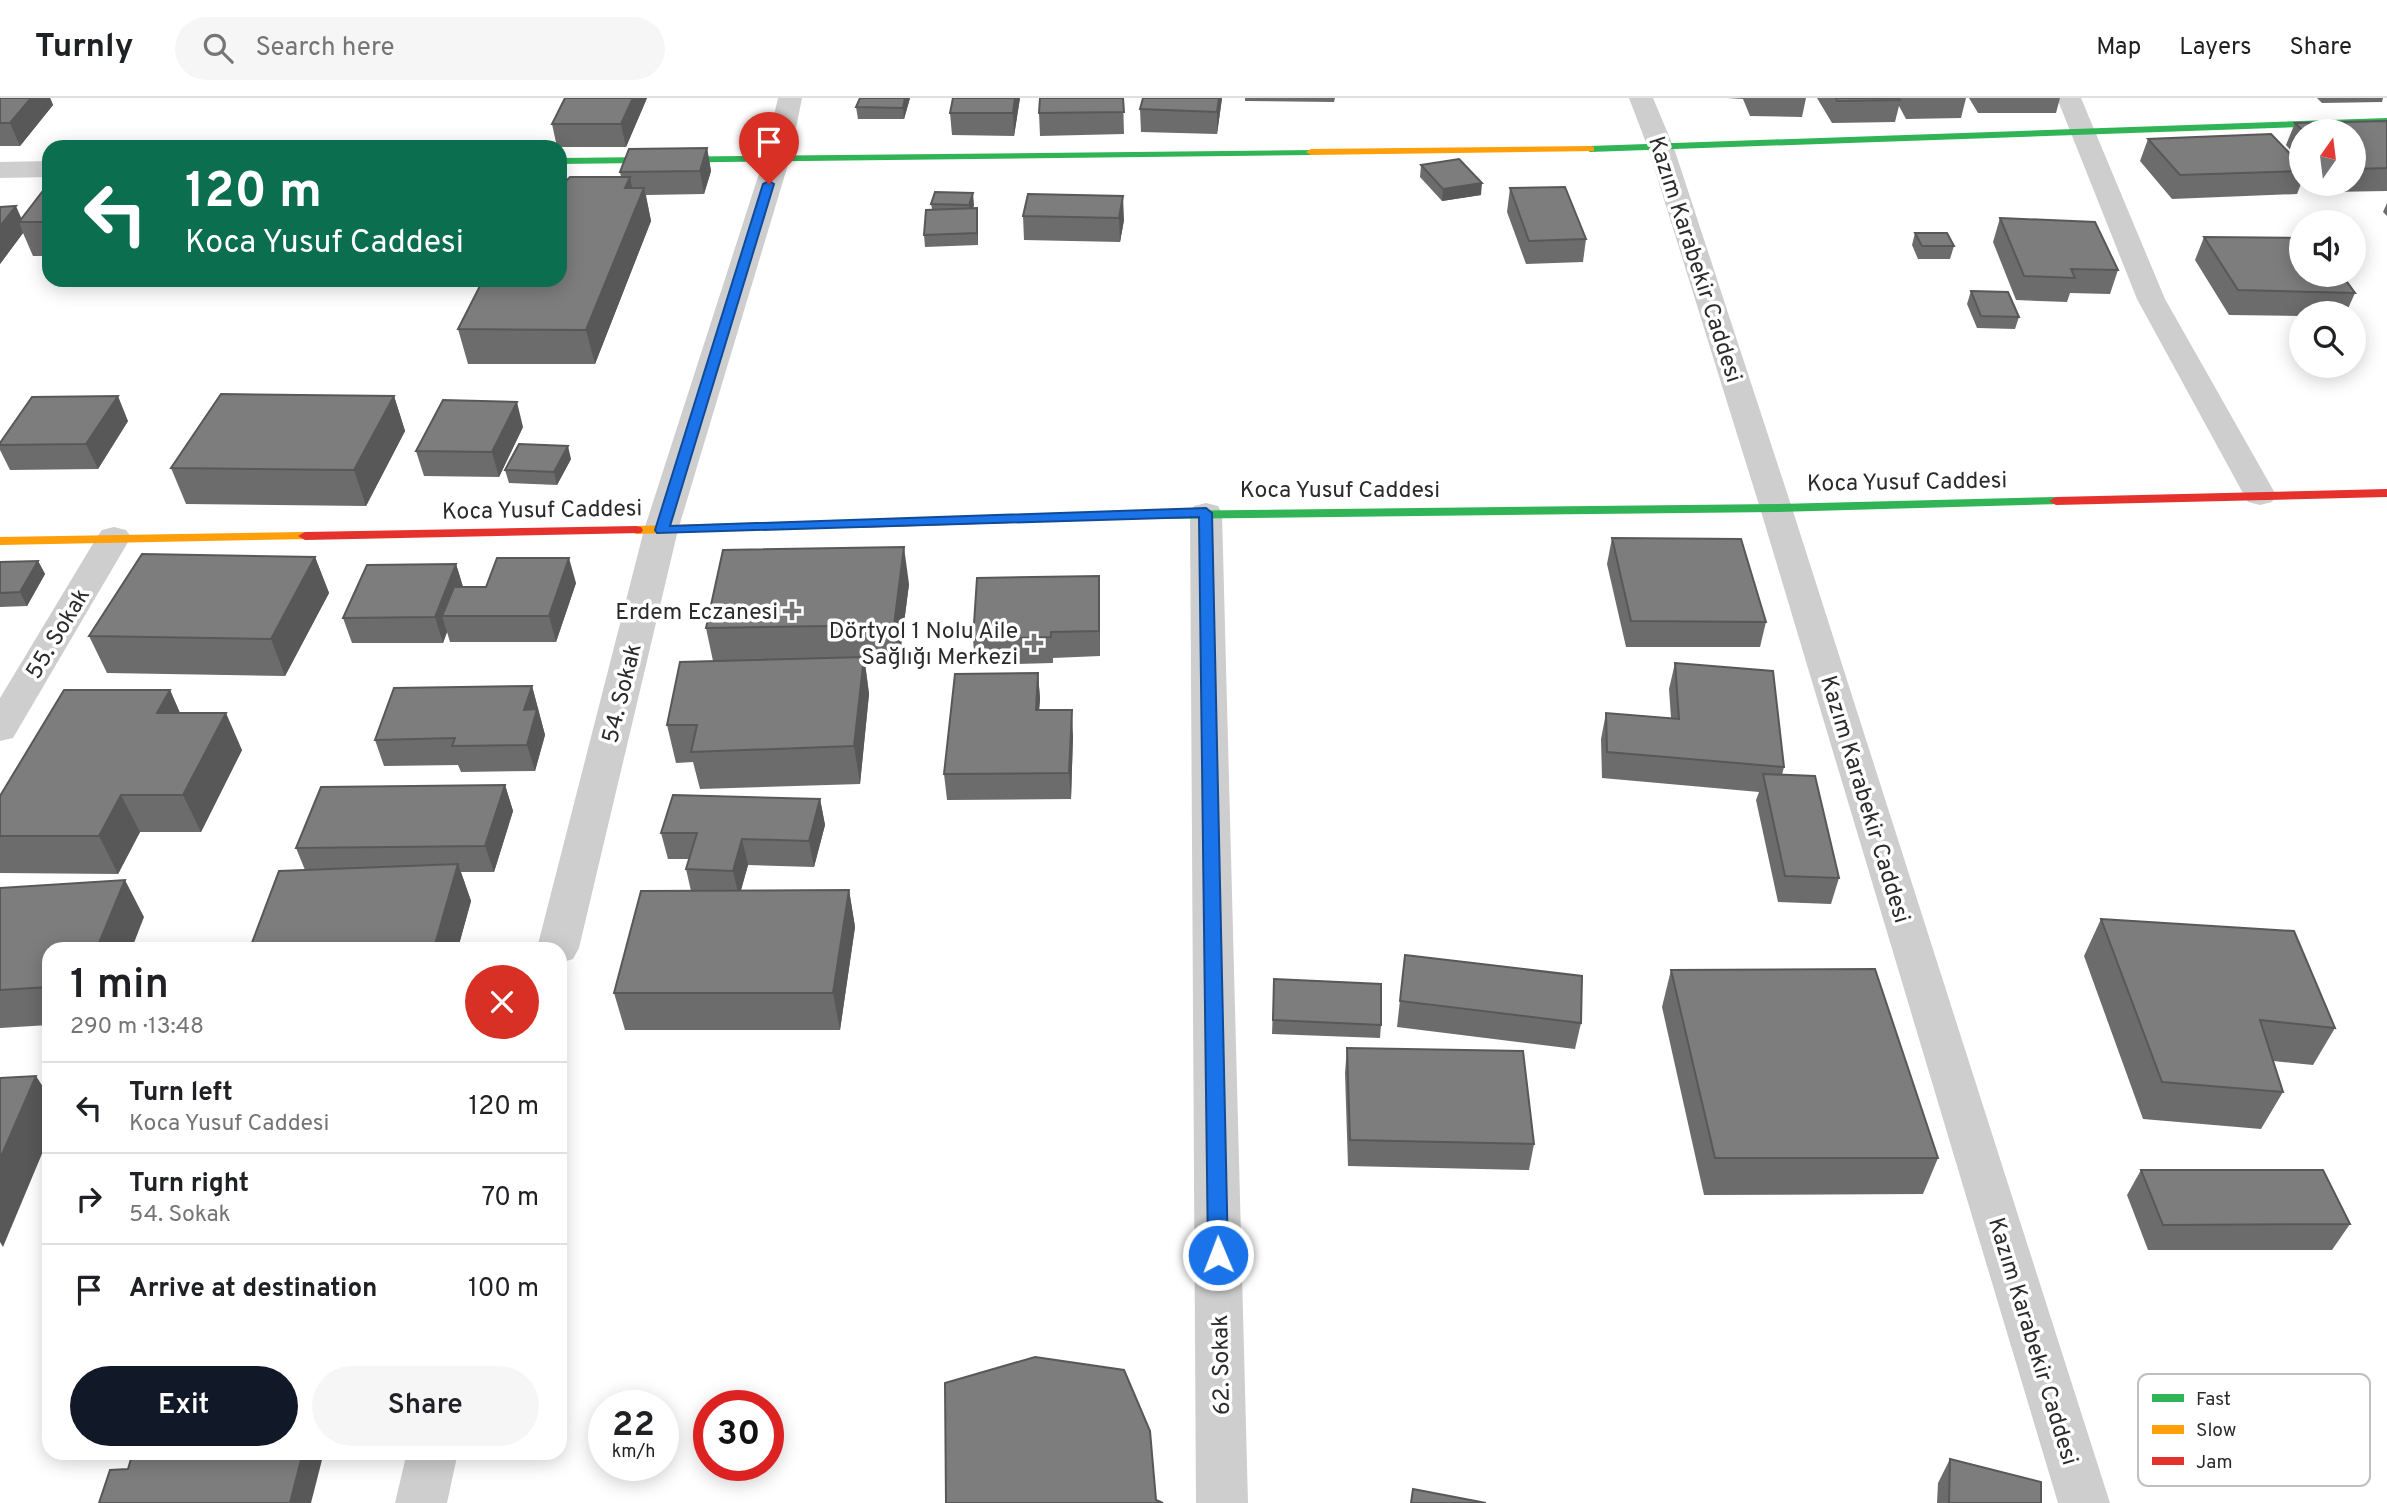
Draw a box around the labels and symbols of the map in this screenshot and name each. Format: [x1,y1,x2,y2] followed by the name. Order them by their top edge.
[739,112,799,184] pin
[2289,119,2366,196] north arrow
[1640,133,1747,387] street label: Kazım Karabekir Caddesi
[1807,467,2007,500] street label: Koca Yusuf Caddesi
[1240,477,1440,506] street label: Koca Yusuf Caddesi
[442,495,642,528] street label: Koca Yusuf Caddesi
[21,583,98,685] street label: 55. Sokak
[615,599,778,628] place label: Erdem Eczanesi
[784,603,800,619] marker: Erdem Eczanesi
[829,618,1018,673] place label: Dörtyol 1 Nolu Aile Sağlığı Merkezi
[1024,633,1044,653] marker: Dörtyol 1 Nolu Aile Sağlığı Merkezi
[597,641,650,746] street label: 54. Sokak
[1812,672,1915,927] street label: Kazım Karabekir Caddesi
[1980,1214,2083,1469] street label: Kazım Karabekir Caddesi
[1181,1218,1255,1292] position arrow
[1207,1314,1238,1415] street label: 62. Sokak
[2138,1374,2370,1486] legend
[2196,1388,2231,1412] text: Fast
[693,1390,784,1481] speed limit sign: 30
[2196,1419,2236,1443] text: Slow
[2196,1451,2233,1475] text: Jam

